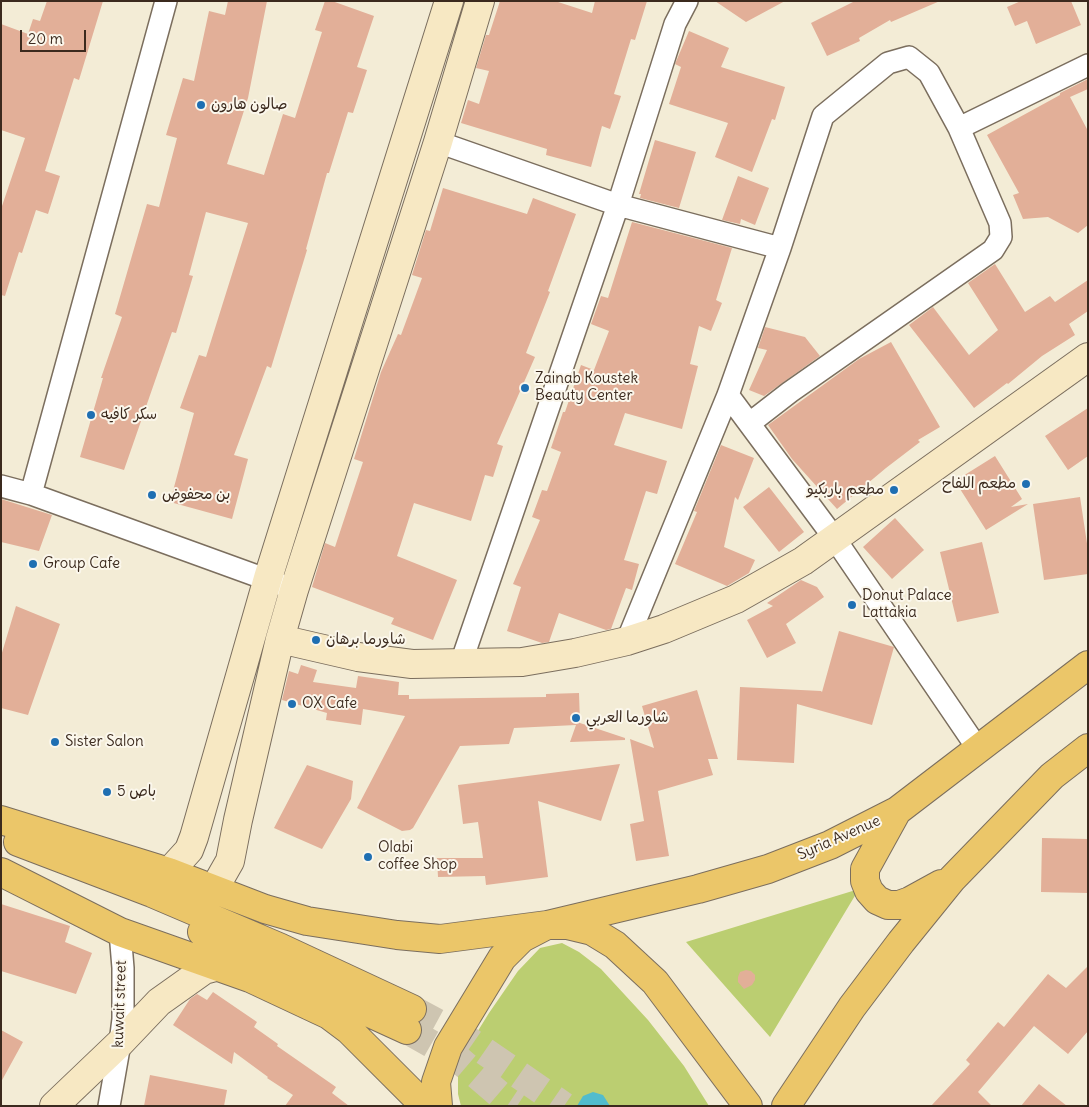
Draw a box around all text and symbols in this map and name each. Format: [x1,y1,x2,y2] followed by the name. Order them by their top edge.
[22,20,89,52] scale bar
[28,29,63,48] text: 20 m
[211,96,287,114] place label: صالون هارون
[195,99,207,111] marker: صالون هارون
[535,370,638,405] place label: Zainab Koustek Beauty Center
[519,382,531,394] marker: Zainab Koustek Beauty Center
[101,406,157,424] place label: سكر كافيه
[85,409,97,421] marker: سكر كافيه
[942,475,1016,493] place label: مطعم اللفاح
[1020,478,1032,490] marker: مطعم اللفاح
[807,481,884,499] place label: مطعم باربكيو
[888,484,900,496] marker: مطعم باربكيو
[162,486,230,504] place label: بن محفوض
[146,489,158,501] marker: بن محفوض
[43,555,120,573] place label: Group Cafe
[27,558,39,570] marker: Group Cafe
[862,587,952,622] place label: Donut Palace Lattakia
[846,599,858,611] marker: Donut Palace Lattakia
[326,631,406,649] place label: شاورما برهان
[310,634,322,646] marker: شاورما برهان
[302,695,357,713] place label: OX Cafe
[286,698,298,710] marker: OX Cafe
[586,709,669,727] place label: شاورما العربي
[570,712,582,724] marker: شاورما العربي
[65,733,144,751] place label: Sister Salon
[49,736,61,748] marker: Sister Salon
[117,783,156,801] place label: باص 5
[101,786,113,798] marker: باص 5
[795,812,883,864] street label: Syria Avenue
[378,839,457,874] place label: Olabi coffee Shop
[362,851,374,863] marker: Olabi coffee Shop
[109,960,131,1048] street label: kuwait street

